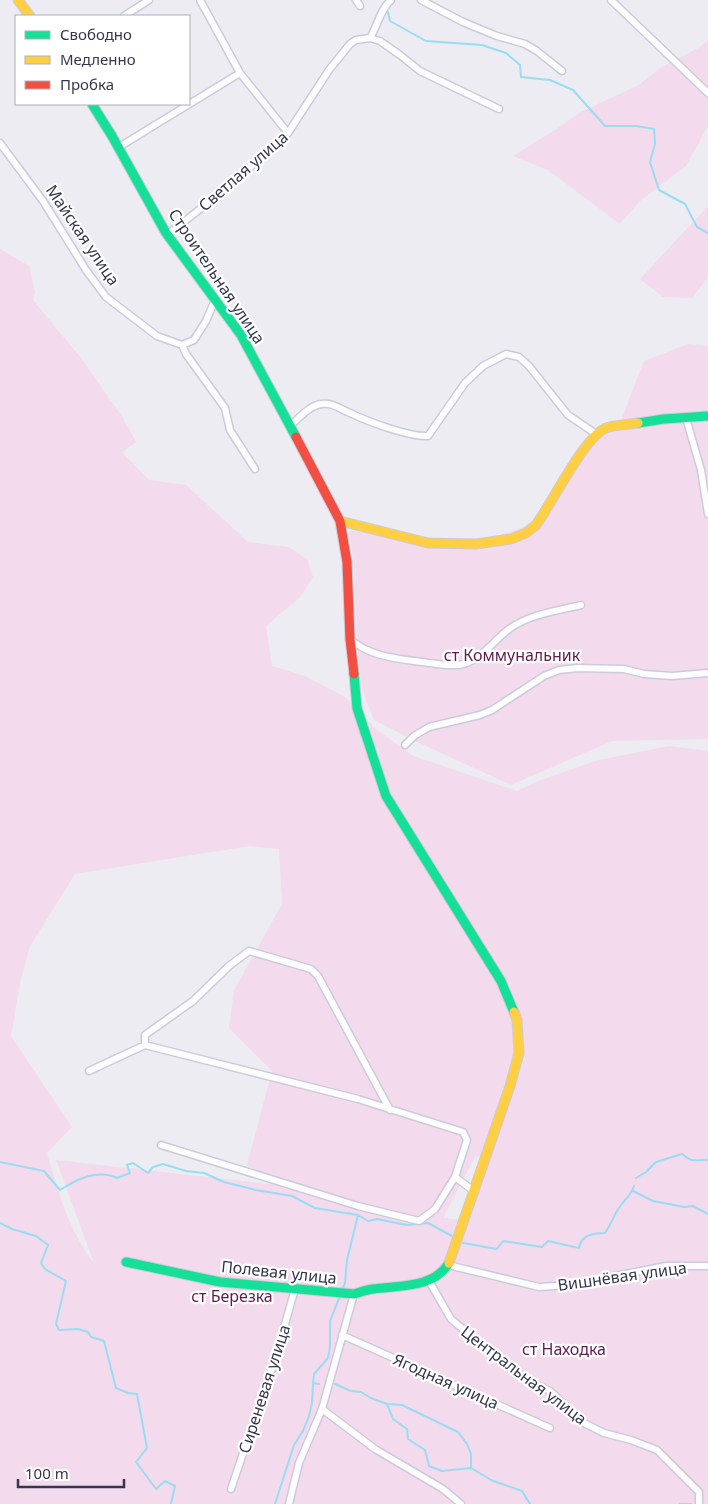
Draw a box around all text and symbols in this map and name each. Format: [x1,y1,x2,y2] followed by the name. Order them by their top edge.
[15,15,190,105] legend
[60,24,132,44] text: Свободно
[60,49,136,69] text: Медленно
[60,74,114,94] text: Пробка
[194,126,292,216] street label: Светлая улица
[41,180,125,290] street label: Майская улица
[164,204,270,348] street label: Строительная улица
[444,644,581,666] park label: ст Коммунальник
[220,1255,338,1289] street label: Полевая улица
[556,1256,688,1296] street label: Вишнёвая улица
[191,1285,273,1307] park label: ст Березка
[457,1320,591,1430] street label: Центральная улица
[233,1322,295,1456] street label: Сиреневая улица
[522,1338,606,1360] park label: ст Находка
[390,1348,502,1414] street label: Ягодная улица
[18,1456,124,1488] scale bar
[25,1463,69,1483] text: 100 m

